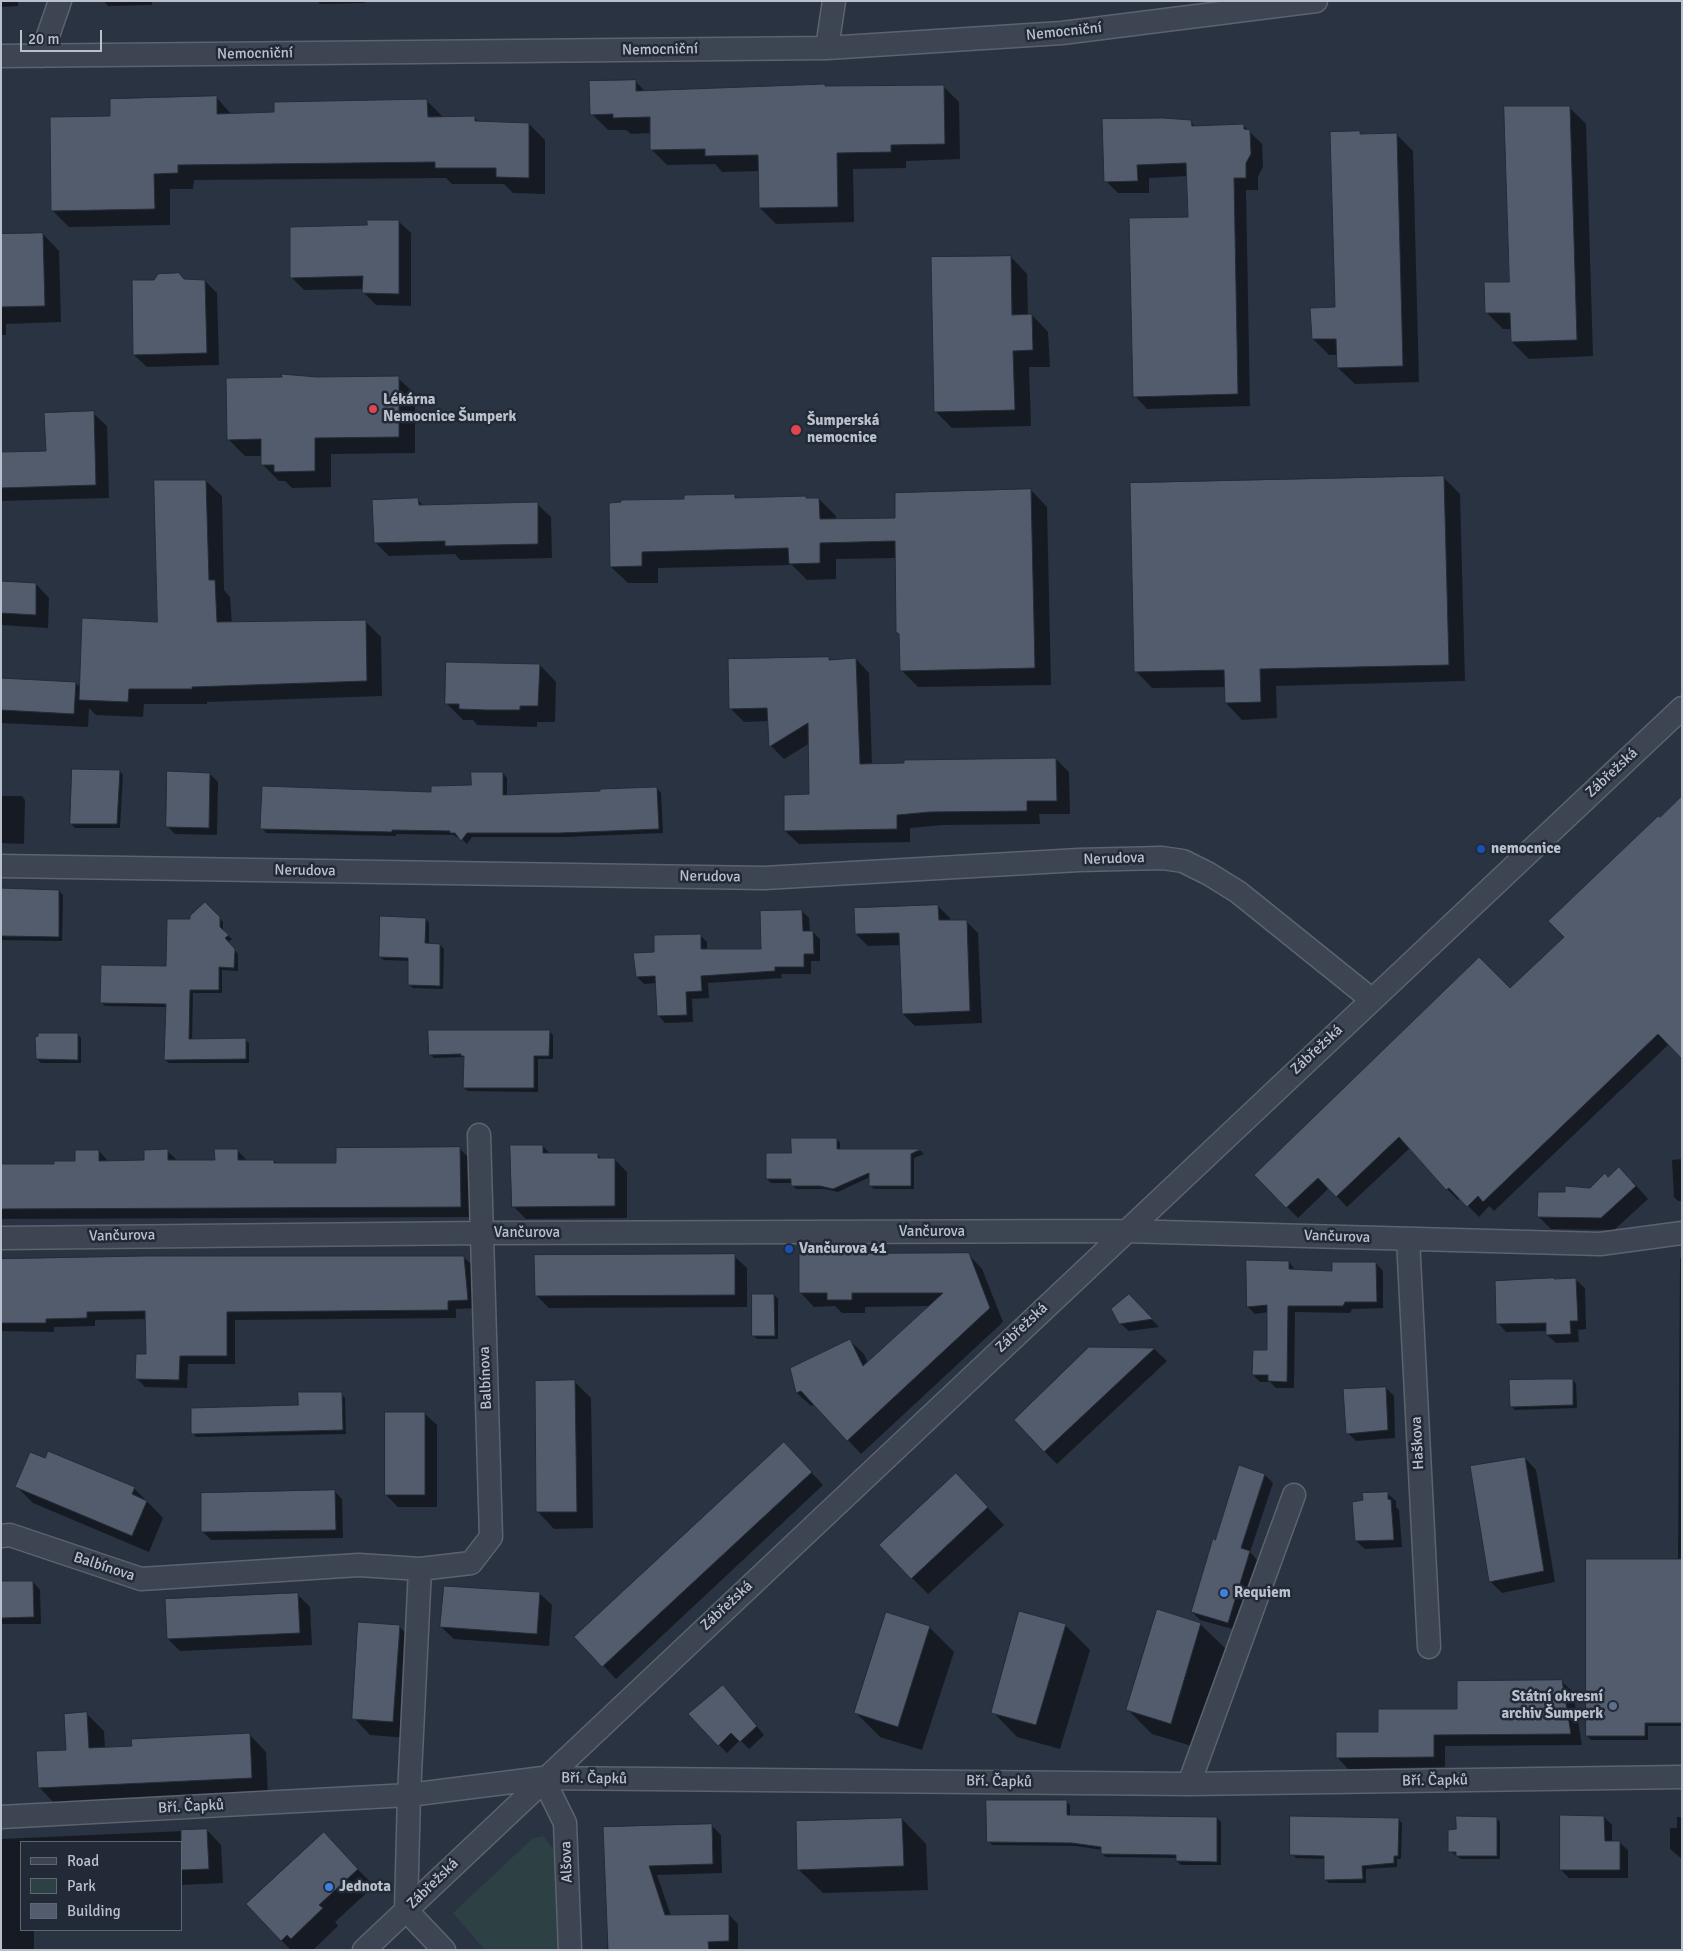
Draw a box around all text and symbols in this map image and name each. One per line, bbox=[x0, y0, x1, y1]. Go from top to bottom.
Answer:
street label: Nemocniční bbox=[1025, 19, 1103, 45]
scale bar bbox=[22, 20, 105, 52]
text: 20 m bbox=[28, 30, 59, 48]
street label: Nemocniční bbox=[622, 40, 698, 60]
street label: Nemocniční bbox=[217, 44, 293, 64]
place label: Lékárna Nemocnice Šumperk bbox=[383, 391, 516, 426]
marker: Lékárna Nemocnice Šumperk bbox=[367, 403, 379, 415]
place label: Šumperská nemocnice bbox=[807, 412, 879, 447]
marker: Šumperská nemocnice bbox=[789, 423, 803, 437]
street label: Zábřežská bbox=[1582, 744, 1642, 802]
place label: nemocnice bbox=[1491, 840, 1561, 858]
marker: nemocnice bbox=[1475, 843, 1487, 855]
street label: Nerudova bbox=[1083, 849, 1145, 869]
street label: Nerudova bbox=[274, 861, 336, 881]
street label: Nerudova bbox=[679, 867, 741, 887]
street label: Zábřežská bbox=[1287, 1021, 1347, 1079]
street label: Vančurova bbox=[899, 1223, 965, 1241]
street label: Vančurova bbox=[494, 1224, 560, 1242]
street label: Vančurova bbox=[89, 1226, 155, 1246]
street label: Vančurova bbox=[1304, 1227, 1370, 1247]
place label: Vančurova 41 bbox=[799, 1240, 887, 1258]
marker: Vančurova 41 bbox=[783, 1243, 795, 1255]
street label: Zábřežská bbox=[992, 1299, 1052, 1357]
street label: Balbínova bbox=[476, 1346, 496, 1410]
street label: Haškova bbox=[1408, 1416, 1428, 1470]
street label: Balbínova bbox=[71, 1549, 137, 1585]
street label: Zábřežská bbox=[697, 1577, 757, 1635]
place label: Requiem bbox=[1234, 1584, 1291, 1602]
marker: Requiem bbox=[1218, 1587, 1230, 1599]
place label: Státní okresní archiv Šumperk bbox=[1501, 1688, 1603, 1723]
marker: Státní okresní archiv Šumperk bbox=[1607, 1700, 1619, 1712]
street label: Bří. Čapků bbox=[561, 1769, 627, 1789]
street label: Bří. Čapků bbox=[1402, 1771, 1468, 1791]
street label: Bří. Čapků bbox=[966, 1772, 1032, 1792]
street label: Bří. Čapků bbox=[158, 1796, 224, 1818]
legend bbox=[20, 1841, 182, 1931]
street label: Alšova bbox=[557, 1841, 577, 1883]
text: Road bbox=[67, 1852, 99, 1870]
street label: Zábřežská bbox=[403, 1855, 463, 1913]
text: Park bbox=[67, 1877, 96, 1895]
place label: Jednota bbox=[339, 1878, 391, 1896]
marker: Jednota bbox=[323, 1881, 335, 1893]
text: Building bbox=[67, 1902, 121, 1920]

